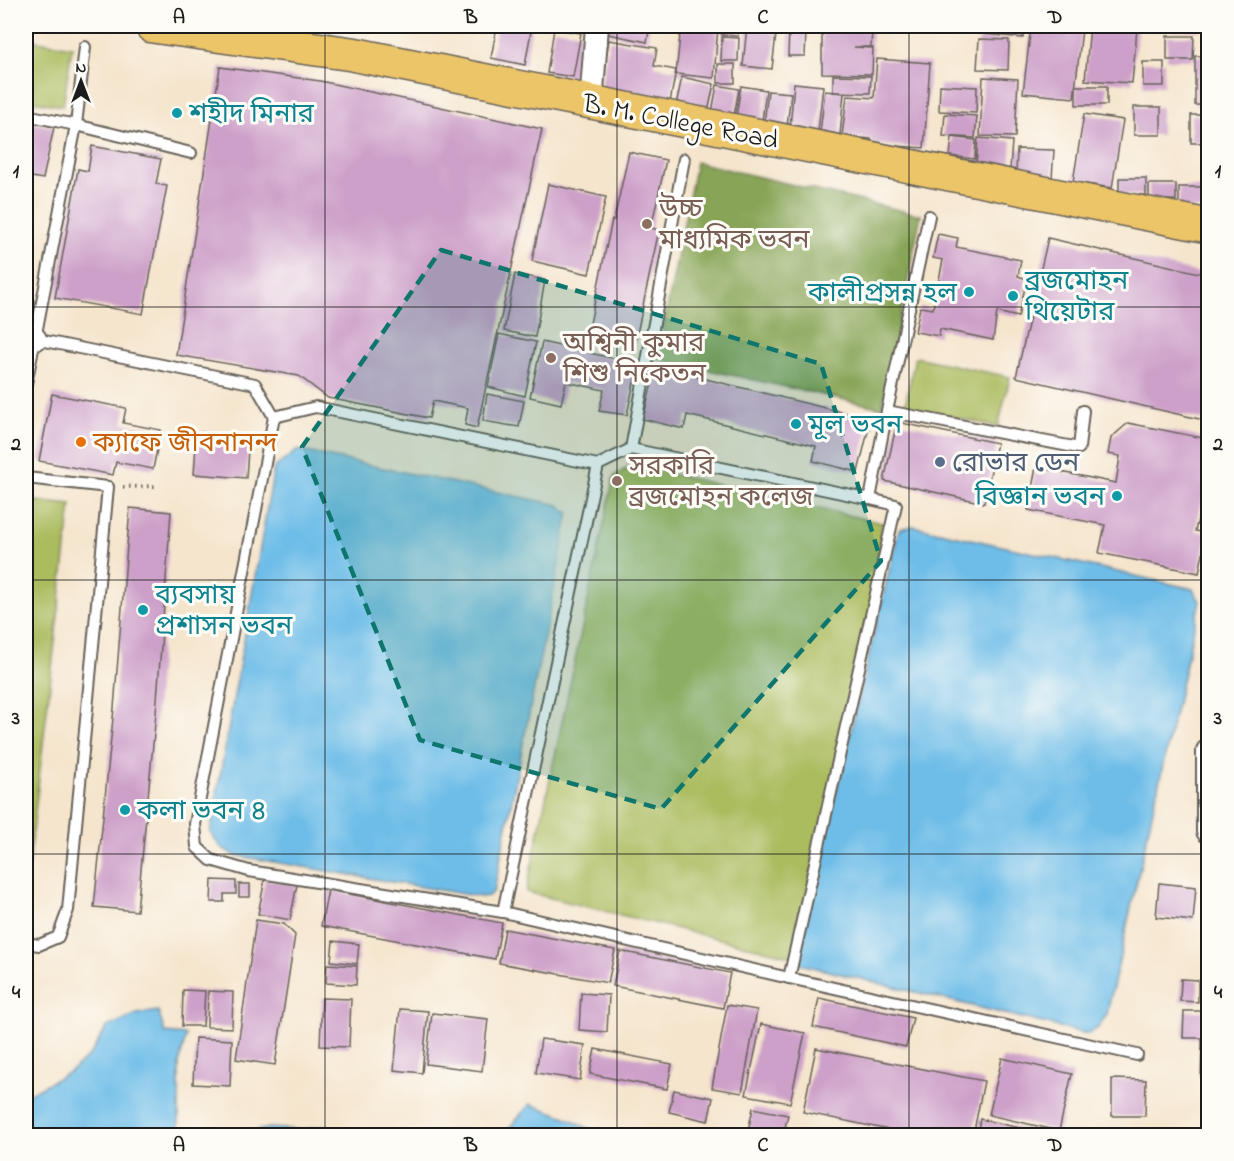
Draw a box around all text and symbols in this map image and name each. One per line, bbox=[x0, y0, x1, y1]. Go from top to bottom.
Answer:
text: A bbox=[173, 4, 185, 33]
text: B bbox=[463, 4, 478, 33]
text: C bbox=[758, 4, 769, 33]
text: D bbox=[1047, 4, 1062, 33]
north arrow bbox=[51, 51, 111, 111]
text: N bbox=[76, 56, 87, 80]
street label: B. M. College Road bbox=[579, 85, 781, 161]
place label: শহীদ মিনার bbox=[188, 96, 315, 135]
marker: শহীদ মিনার bbox=[170, 106, 184, 120]
text: 1 bbox=[13, 158, 20, 187]
text: 1 bbox=[1215, 158, 1222, 187]
place label: উচ্চ মাধ্যমিক ভবন bbox=[658, 191, 810, 261]
marker: উচ্চ মাধ্যমিক ভবন bbox=[640, 217, 654, 231]
place label: ব্রজমোহন থিয়েটার bbox=[1024, 263, 1129, 333]
place label: কালীপ্রসন্ন হল bbox=[807, 275, 957, 314]
marker: কালীপ্রসন্ন হল bbox=[962, 285, 976, 299]
marker: ব্রজমোহন থিয়েটার bbox=[1006, 289, 1020, 303]
place label: অশ্বিনী কুমার শিশু নিকেতন bbox=[562, 325, 707, 395]
marker: অশ্বিনী কুমার শিশু নিকেতন bbox=[544, 351, 558, 365]
place label: মূল ভবন bbox=[807, 407, 903, 446]
marker: মূল ভবন bbox=[789, 417, 803, 431]
place label: ক্যাফে জীবনানন্দ bbox=[92, 425, 279, 464]
text: 2 bbox=[10, 431, 21, 460]
text: 2 bbox=[1212, 431, 1223, 460]
marker: ক্যাফে জীবনানন্দ bbox=[74, 435, 88, 449]
place label: রোভার ডেন bbox=[952, 445, 1080, 484]
place label: সরকারি ব্রজমোহন কলেজ bbox=[628, 448, 814, 518]
marker: রোভার ডেন bbox=[933, 455, 947, 469]
marker: সরকারি ব্রজমোহন কলেজ bbox=[610, 474, 624, 488]
place label: বিজ্ঞান ভবন bbox=[974, 479, 1106, 518]
marker: বিজ্ঞান ভবন bbox=[1110, 489, 1124, 503]
place label: ব্যবসায় প্রশাসন ভবন bbox=[154, 577, 293, 647]
marker: ব্যবসায় প্রশাসন ভবন bbox=[136, 603, 150, 617]
text: 3 bbox=[11, 705, 20, 734]
text: 3 bbox=[1213, 705, 1222, 734]
place label: কলা ভবন ৪ bbox=[136, 793, 266, 832]
marker: কলা ভবন ৪ bbox=[118, 803, 132, 817]
text: 4 bbox=[12, 979, 21, 1008]
text: 4 bbox=[1214, 979, 1223, 1008]
text: A bbox=[173, 1132, 185, 1161]
text: B bbox=[463, 1132, 478, 1161]
text: C bbox=[758, 1132, 769, 1161]
text: D bbox=[1047, 1132, 1062, 1161]

